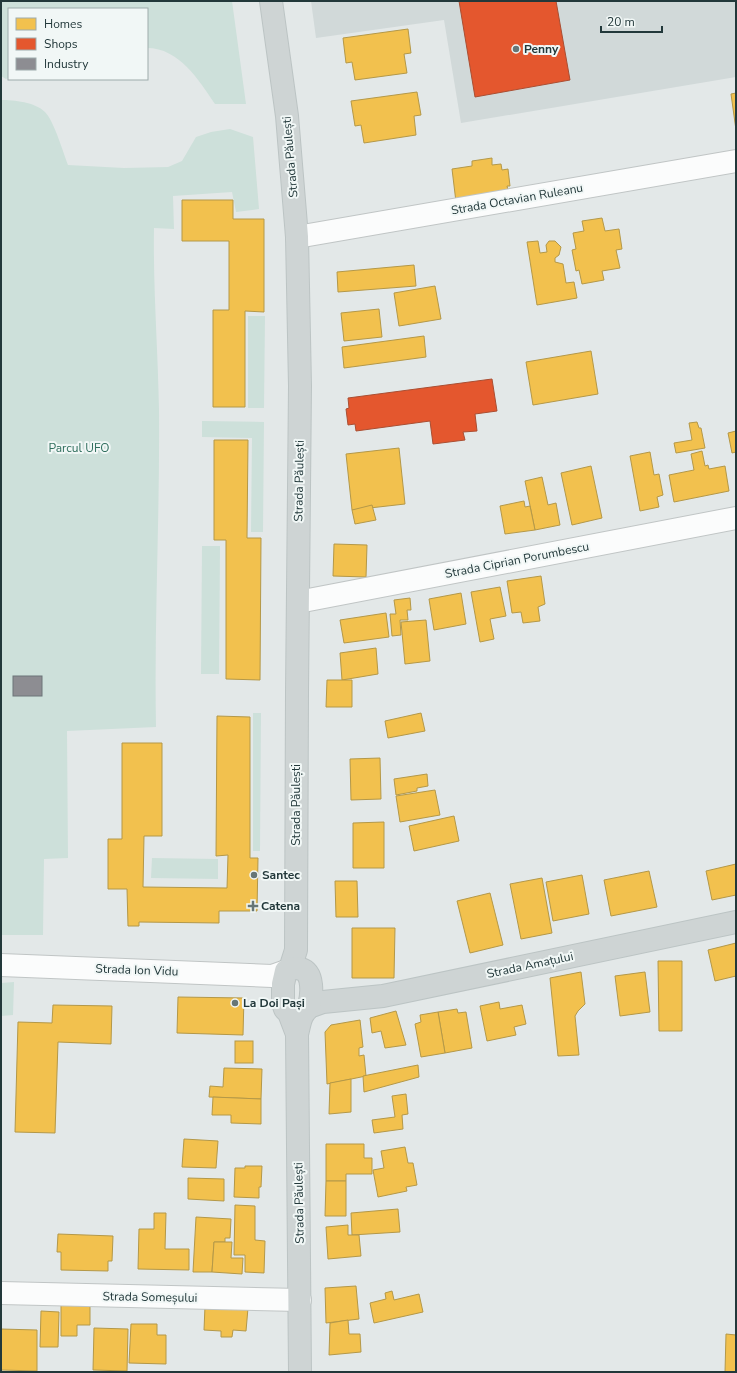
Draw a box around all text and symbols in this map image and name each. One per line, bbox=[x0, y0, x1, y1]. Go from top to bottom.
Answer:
legend bbox=[8, 8, 148, 80]
scale bar bbox=[601, 8, 662, 34]
text: 20 m bbox=[607, 14, 635, 30]
text: Homes bbox=[44, 16, 82, 32]
text: Shops bbox=[44, 36, 78, 52]
place label: Penny bbox=[524, 41, 559, 57]
marker: Penny bbox=[511, 44, 521, 54]
text: Industry bbox=[44, 56, 89, 72]
street label: Strada Păulești bbox=[278, 116, 302, 198]
street label: Strada Octavian Ruleanu bbox=[450, 180, 584, 218]
park label: Parcul UFO bbox=[48, 440, 110, 456]
street label: Strada Păulești bbox=[290, 440, 308, 522]
street label: Strada Ciprian Porumbescu bbox=[444, 538, 590, 582]
street label: Strada Păulești bbox=[288, 764, 304, 846]
place label: Santec bbox=[262, 867, 300, 883]
marker: Santec bbox=[249, 870, 259, 880]
place label: Catena bbox=[261, 898, 300, 914]
marker: Catena bbox=[248, 901, 258, 911]
street label: Strada Amațului bbox=[485, 948, 575, 982]
street label: Strada Ion Vidu bbox=[95, 961, 179, 979]
place label: La Doi Pași bbox=[243, 995, 305, 1011]
marker: La Doi Pași bbox=[230, 998, 240, 1008]
street label: Strada Păulești bbox=[290, 1162, 308, 1244]
street label: Strada Someșului bbox=[102, 1288, 198, 1306]

